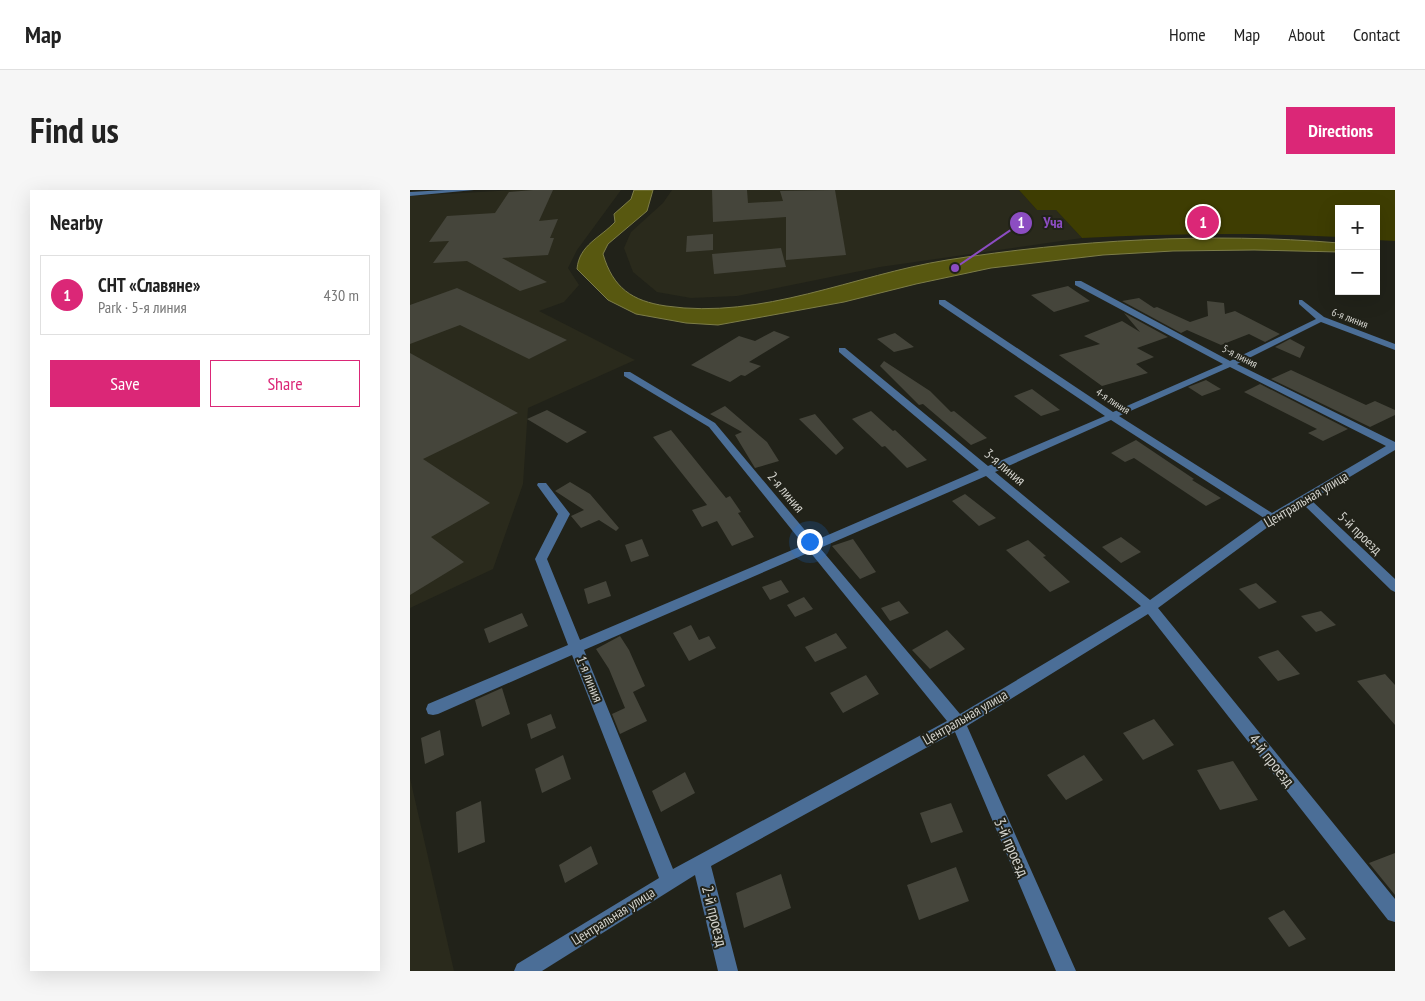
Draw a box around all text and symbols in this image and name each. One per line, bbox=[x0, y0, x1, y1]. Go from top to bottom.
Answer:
text: Map bbox=[25, 19, 62, 50]
text: Home bbox=[1169, 23, 1206, 46]
text: Map bbox=[1234, 23, 1260, 46]
text: About bbox=[1288, 23, 1325, 46]
text: Contact bbox=[1353, 23, 1400, 46]
text: Find us bbox=[30, 107, 119, 153]
button: Directions bbox=[1286, 107, 1395, 154]
pin: 1 bbox=[1187, 203, 1219, 241]
map controls bbox=[1335, 205, 1380, 295]
button: + bbox=[1335, 205, 1380, 250]
callout: Уча bbox=[1008, 208, 1073, 238]
text: Nearby bbox=[50, 209, 103, 236]
text: 1 bbox=[1017, 213, 1025, 232]
text: Уча bbox=[1042, 213, 1063, 232]
button: − bbox=[1335, 250, 1380, 295]
text: СНТ «Славяне» bbox=[98, 273, 201, 297]
text: 1 bbox=[63, 285, 71, 305]
text: 430 m bbox=[324, 285, 359, 305]
text: Park · 5-я линия bbox=[98, 297, 187, 317]
street label: 6-я линия bbox=[1330, 305, 1370, 331]
street label: 5-я линия bbox=[1220, 341, 1260, 371]
button: Save bbox=[50, 360, 200, 407]
button: Share bbox=[210, 360, 360, 407]
street label: 4-я линия bbox=[1093, 385, 1133, 417]
street label: 3-я линия bbox=[981, 445, 1029, 489]
street label: Центральная улица bbox=[1261, 467, 1351, 531]
street label: 2-я линия bbox=[764, 468, 808, 516]
street label: 5-й проезд bbox=[1334, 508, 1386, 558]
your location bbox=[797, 529, 823, 555]
street label: 1-я линия bbox=[573, 653, 607, 705]
street label: Центральная улица bbox=[919, 685, 1011, 749]
street label: 4-й проезд bbox=[1245, 730, 1299, 790]
street label: 3-й проезд bbox=[990, 814, 1034, 880]
street label: Центральная улица bbox=[568, 883, 658, 949]
street label: 2-й проезд bbox=[698, 883, 732, 949]

